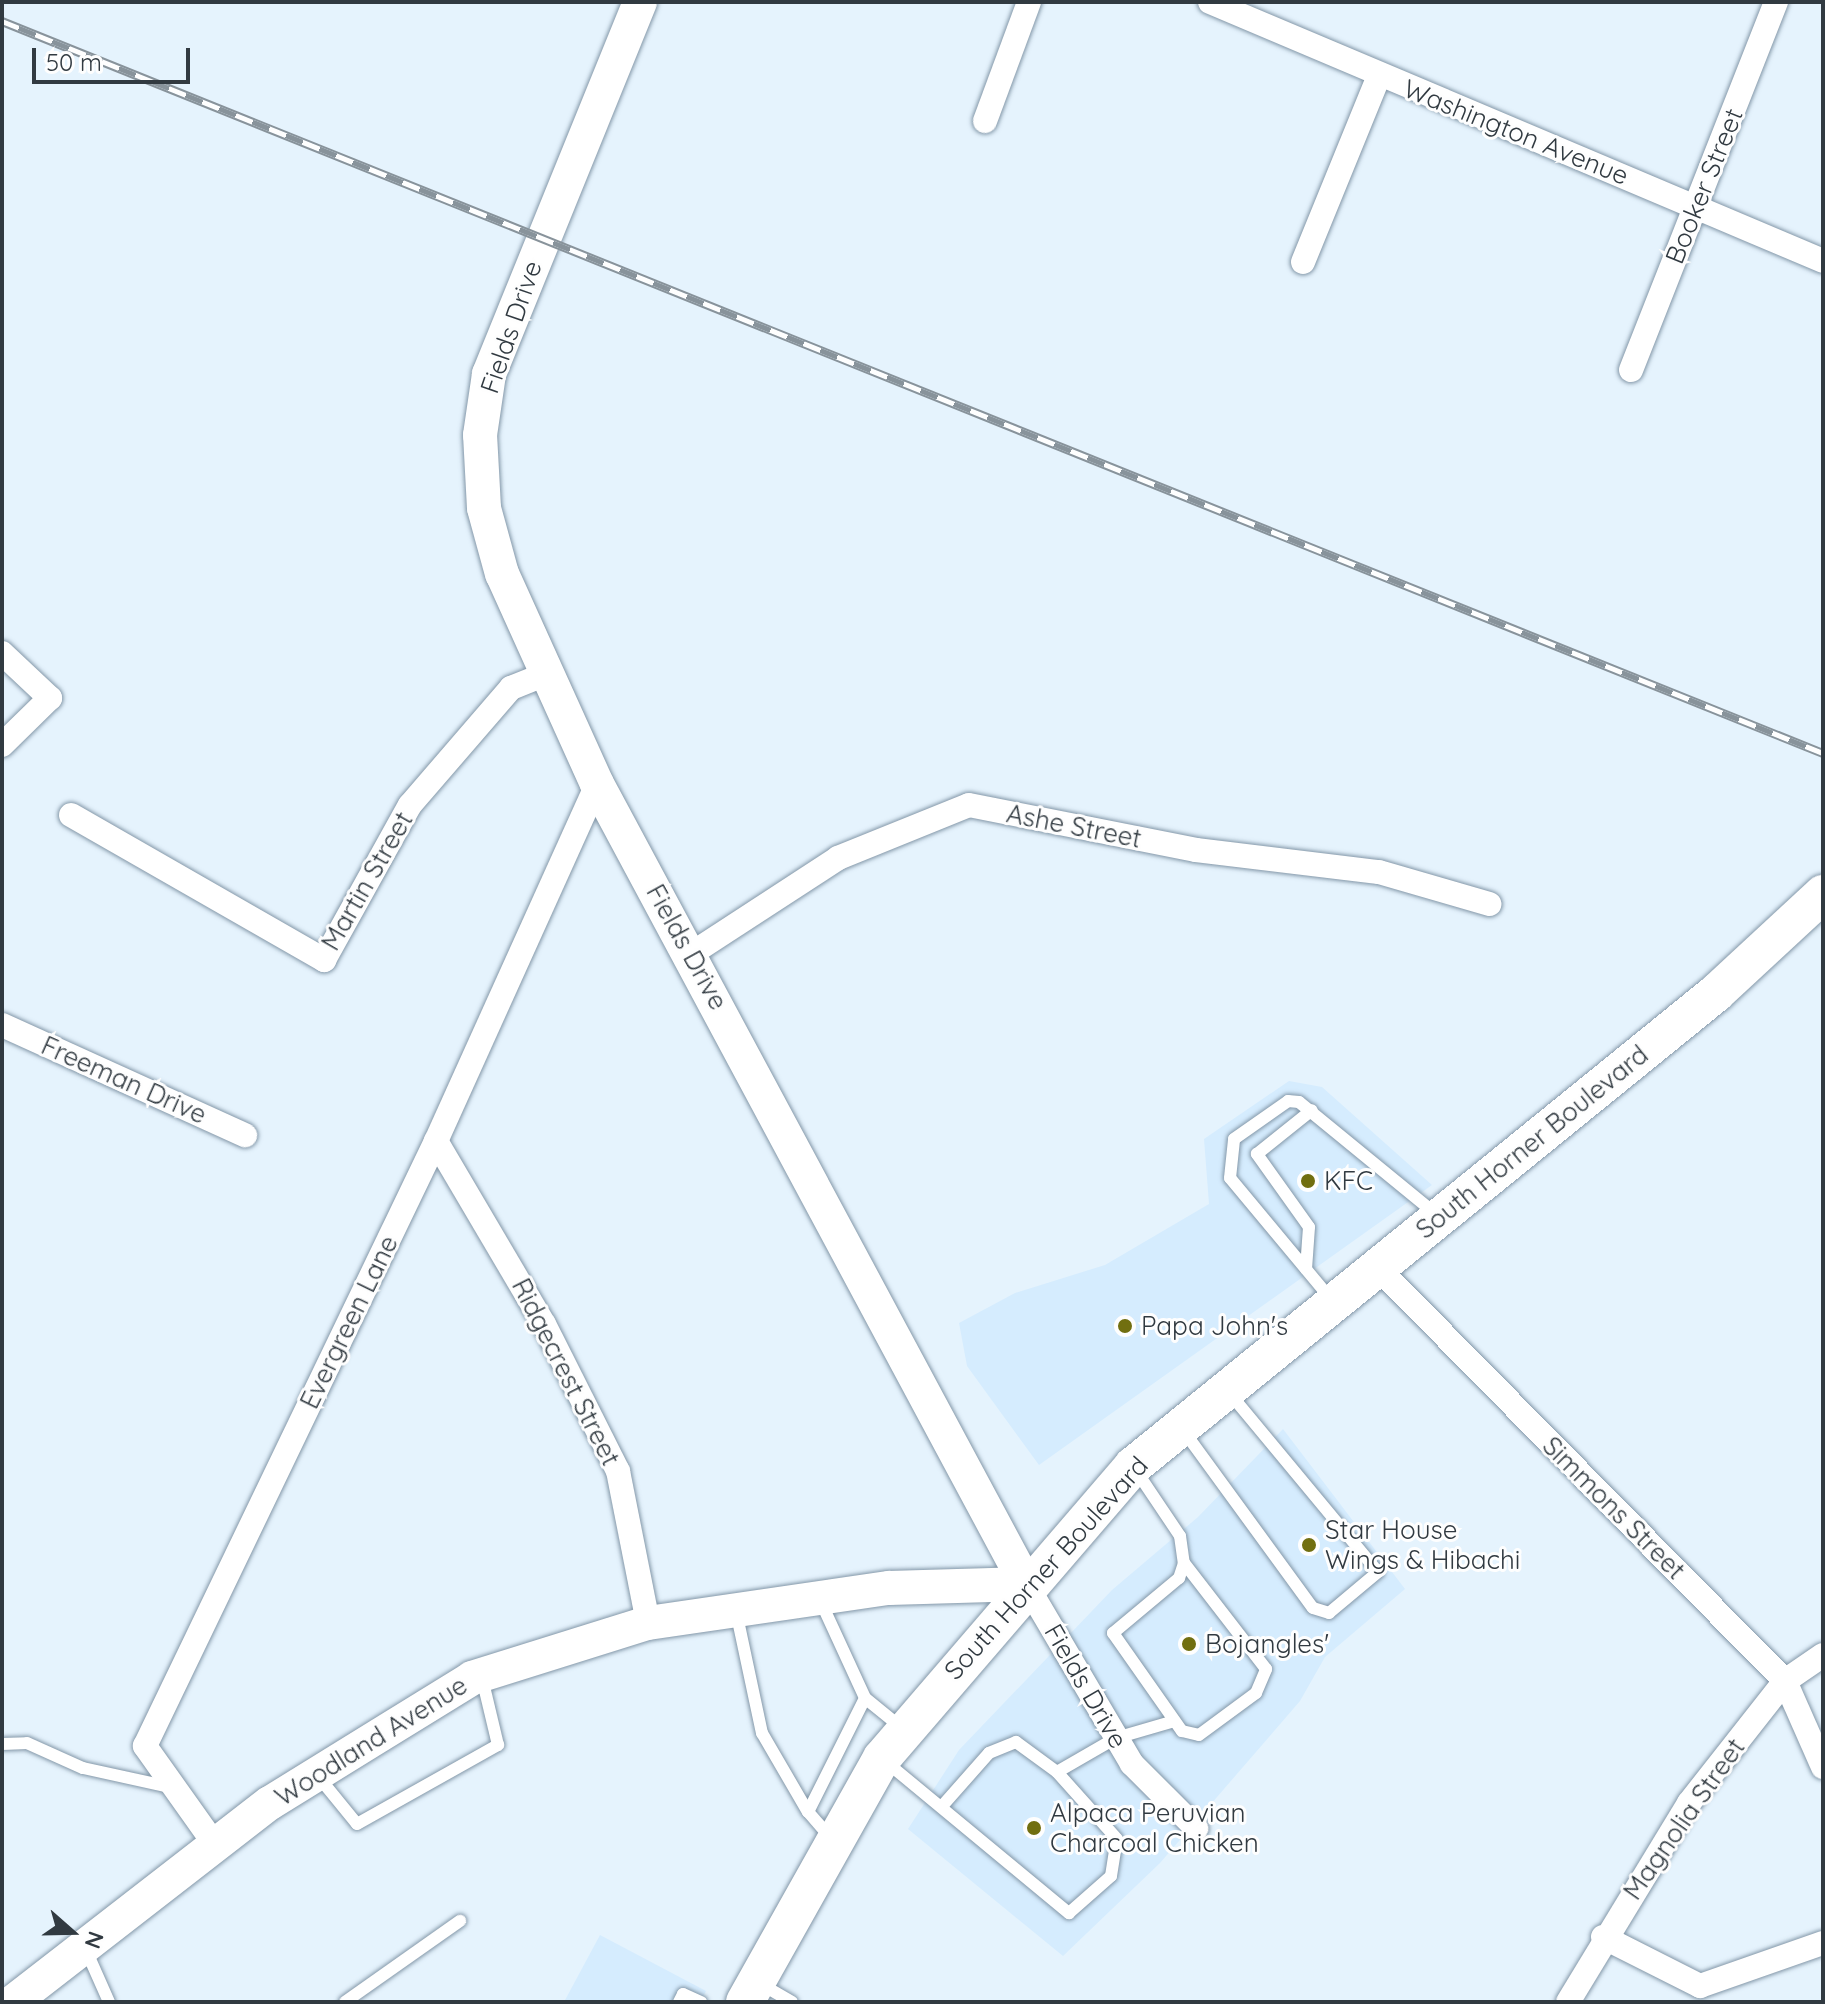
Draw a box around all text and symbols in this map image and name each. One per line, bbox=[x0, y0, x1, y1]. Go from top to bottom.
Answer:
scale bar bbox=[36, 32, 194, 82]
text: 50 m bbox=[46, 47, 102, 77]
street label: Washington Avenue bbox=[1399, 73, 1633, 191]
street label: Booker Street bbox=[1659, 104, 1749, 268]
street label: Fields Drive bbox=[474, 257, 548, 397]
street label: Ashe Street bbox=[1004, 798, 1144, 854]
street label: Martin Street bbox=[315, 806, 419, 956]
street label: Fields Drive bbox=[640, 879, 734, 1015]
street label: Freeman Drive bbox=[37, 1030, 211, 1130]
street label: South Horner Boulevard bbox=[1410, 1039, 1654, 1245]
place label: KFC bbox=[1324, 1165, 1373, 1197]
marker: KFC bbox=[1299, 1172, 1317, 1190]
street label: Evergreen Lane bbox=[294, 1230, 404, 1414]
street label: Ridgecrest Street bbox=[505, 1273, 627, 1471]
place label: Papa John's bbox=[1141, 1310, 1288, 1342]
marker: Papa John's bbox=[1116, 1317, 1134, 1335]
street label: Simmons Street bbox=[1536, 1430, 1692, 1586]
street label: South Horner Boulevard bbox=[938, 1450, 1154, 1686]
place label: Star House Wings & Hibachi bbox=[1325, 1514, 1520, 1576]
marker: Star House Wings & Hibachi bbox=[1300, 1536, 1318, 1554]
street label: Fields Drive bbox=[1038, 1618, 1134, 1754]
place label: Bojangles' bbox=[1205, 1628, 1329, 1660]
marker: Bojangles' bbox=[1180, 1635, 1198, 1653]
street label: Woodland Avenue bbox=[269, 1669, 473, 1813]
street label: Magnolia Street bbox=[1617, 1732, 1751, 1906]
place label: Alpaca Peruvian Charcoal Chicken bbox=[1050, 1797, 1259, 1858]
marker: Alpaca Peruvian Charcoal Chicken bbox=[1025, 1819, 1043, 1837]
north arrow bbox=[32, 1892, 112, 1972]
text: N bbox=[79, 1928, 110, 1953]

